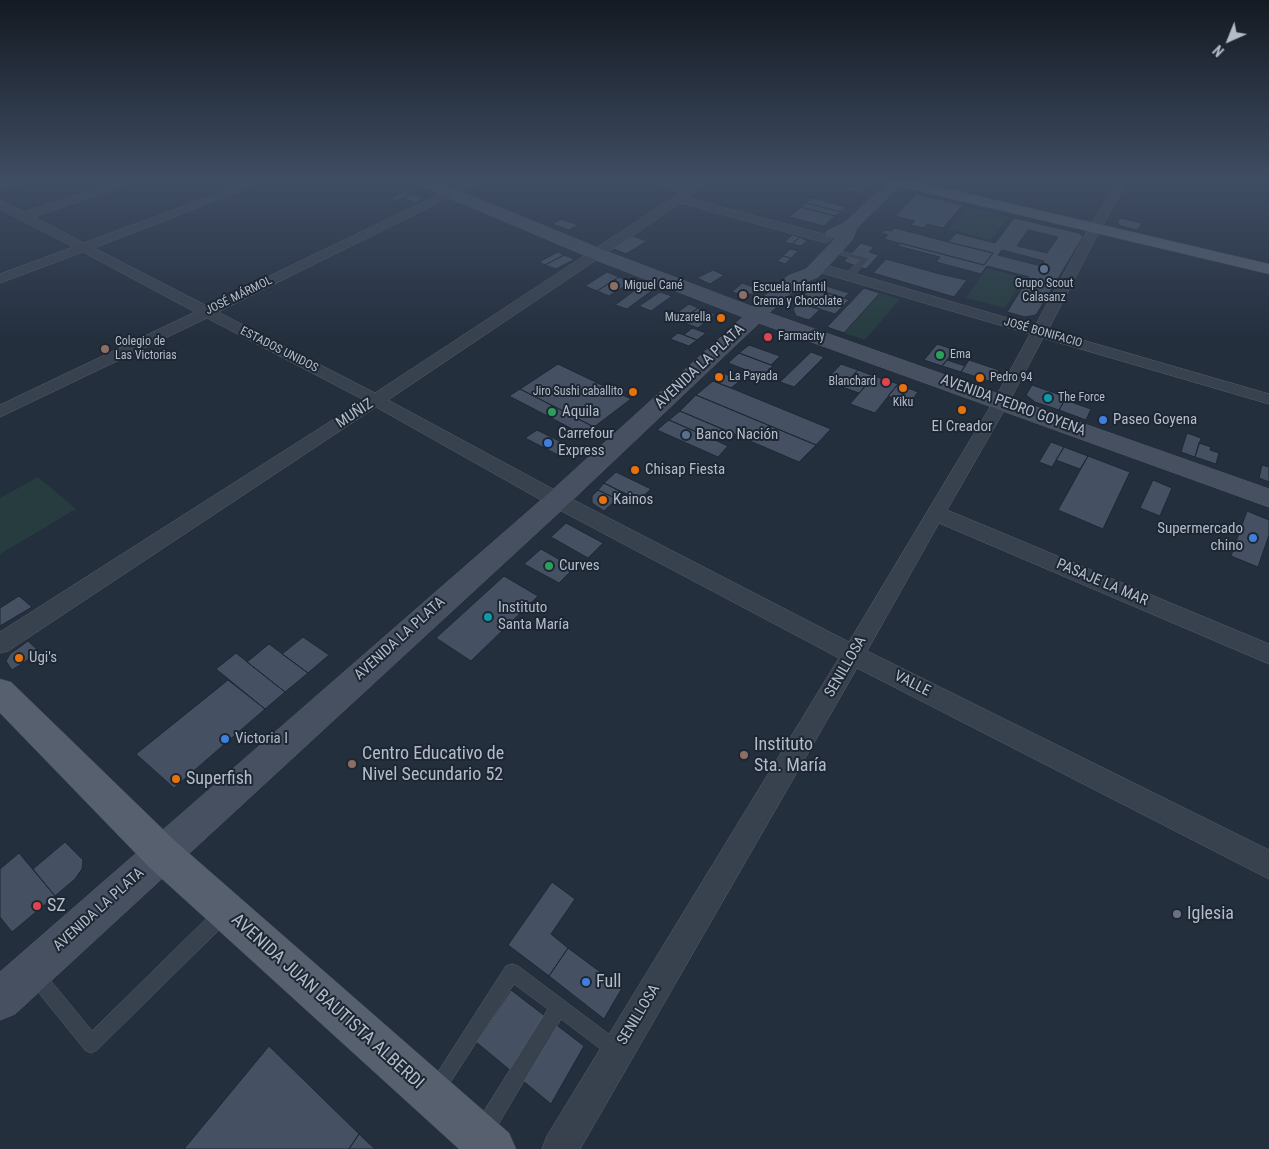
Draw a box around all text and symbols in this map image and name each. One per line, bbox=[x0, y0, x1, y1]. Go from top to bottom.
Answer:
north arrow bbox=[1204, 15, 1254, 65]
text: N bbox=[1210, 42, 1227, 60]
marker: Grupo Scout Calasanz bbox=[1038, 263, 1050, 275]
street label: JOSÉ MÁRMOL bbox=[203, 274, 275, 318]
place label: Grupo Scout Calasanz bbox=[1015, 277, 1073, 305]
place label: Miguel Cané bbox=[624, 279, 683, 293]
marker: Miguel Cané bbox=[608, 280, 620, 292]
place label: Escuela Infantil Crema y Chocolate bbox=[753, 281, 842, 309]
marker: Escuela Infantil Crema y Chocolate bbox=[737, 289, 749, 301]
place label: Muzarella bbox=[665, 311, 711, 325]
marker: Muzarella bbox=[715, 312, 727, 324]
street label: JOSÉ BONIFACIO bbox=[1002, 315, 1084, 351]
street label: AVENIDA LA PLATA bbox=[651, 321, 749, 413]
street label: ESTADOS UNIDOS bbox=[238, 324, 320, 376]
place label: Farmacity bbox=[778, 330, 825, 344]
marker: Farmacity bbox=[762, 331, 774, 343]
place label: Colegio de Las Victorias bbox=[115, 335, 177, 363]
marker: Colegio de Las Victorias bbox=[99, 343, 111, 355]
place label: Ema bbox=[950, 348, 971, 362]
marker: Ema bbox=[934, 349, 946, 361]
place label: La Payada bbox=[729, 370, 778, 384]
marker: La Payada bbox=[713, 371, 725, 383]
street label: AVENIDA PEDRO GOYENA bbox=[938, 371, 1088, 441]
place label: Pedro 94 bbox=[990, 371, 1032, 385]
marker: Pedro 94 bbox=[974, 372, 986, 384]
place label: Blanchard bbox=[829, 375, 876, 389]
marker: Blanchard bbox=[880, 376, 892, 388]
marker: Kiku bbox=[897, 382, 909, 394]
place label: Jiro Sushi caballito bbox=[533, 385, 623, 399]
marker: Jiro Sushi caballito bbox=[627, 386, 639, 398]
place label: The Force bbox=[1058, 391, 1105, 405]
marker: The Force bbox=[1042, 392, 1054, 404]
street label: MUÑIZ bbox=[333, 395, 377, 433]
place label: Kiku bbox=[893, 396, 913, 410]
place label: Aquila bbox=[562, 403, 599, 421]
marker: El Creador bbox=[956, 404, 968, 416]
marker: Aquila bbox=[546, 406, 558, 418]
place label: Paseo Goyena bbox=[1113, 411, 1197, 429]
marker: Paseo Goyena bbox=[1097, 414, 1109, 426]
place label: El Creador bbox=[931, 418, 993, 436]
place label: Carrefour Express bbox=[558, 425, 614, 460]
place label: Banco Nación bbox=[696, 426, 778, 444]
marker: Banco Nación bbox=[680, 429, 692, 441]
marker: Carrefour Express bbox=[542, 437, 554, 449]
place label: Chisap Fiesta bbox=[645, 461, 725, 479]
marker: Chisap Fiesta bbox=[629, 464, 641, 476]
place label: Kainos bbox=[613, 491, 653, 509]
marker: Kainos bbox=[597, 494, 609, 506]
place label: Supermercado chino bbox=[1157, 520, 1243, 555]
marker: Supermercado chino bbox=[1247, 532, 1259, 544]
street label: PASAJE LA MAR bbox=[1053, 556, 1151, 610]
place label: Curves bbox=[559, 557, 600, 575]
marker: Curves bbox=[543, 560, 555, 572]
street label: AVENIDA LA PLATA bbox=[351, 594, 449, 684]
place label: Instituto Santa María bbox=[498, 599, 569, 634]
marker: Instituto Santa María bbox=[482, 611, 494, 623]
street label: SENILLOSA bbox=[821, 633, 871, 701]
place label: Ugi's bbox=[29, 649, 57, 667]
marker: Ugi's bbox=[13, 652, 25, 664]
street label: VALLE bbox=[891, 667, 933, 701]
place label: Victoria I bbox=[235, 730, 288, 748]
marker: Victoria I bbox=[219, 733, 231, 745]
place label: Instituto Sta. María bbox=[754, 734, 827, 776]
place label: Centro Educativo de Nivel Secundario 52 bbox=[362, 743, 504, 786]
marker: Instituto Sta. María bbox=[738, 749, 750, 761]
marker: Centro Educativo de Nivel Secundario 52 bbox=[346, 758, 358, 770]
place label: Superfish bbox=[186, 768, 253, 790]
marker: Superfish bbox=[170, 773, 182, 785]
street label: AVENIDA LA PLATA bbox=[50, 865, 148, 955]
place label: SZ bbox=[47, 895, 66, 917]
marker: SZ bbox=[31, 900, 43, 912]
place label: Iglesia bbox=[1187, 903, 1234, 925]
marker: Iglesia bbox=[1171, 908, 1183, 920]
street label: AVENIDA JUAN BAUTISTA ALBERDI bbox=[226, 910, 428, 1094]
place label: Full bbox=[596, 971, 621, 993]
marker: Full bbox=[580, 976, 592, 988]
street label: SENILLOSA bbox=[614, 981, 664, 1049]

